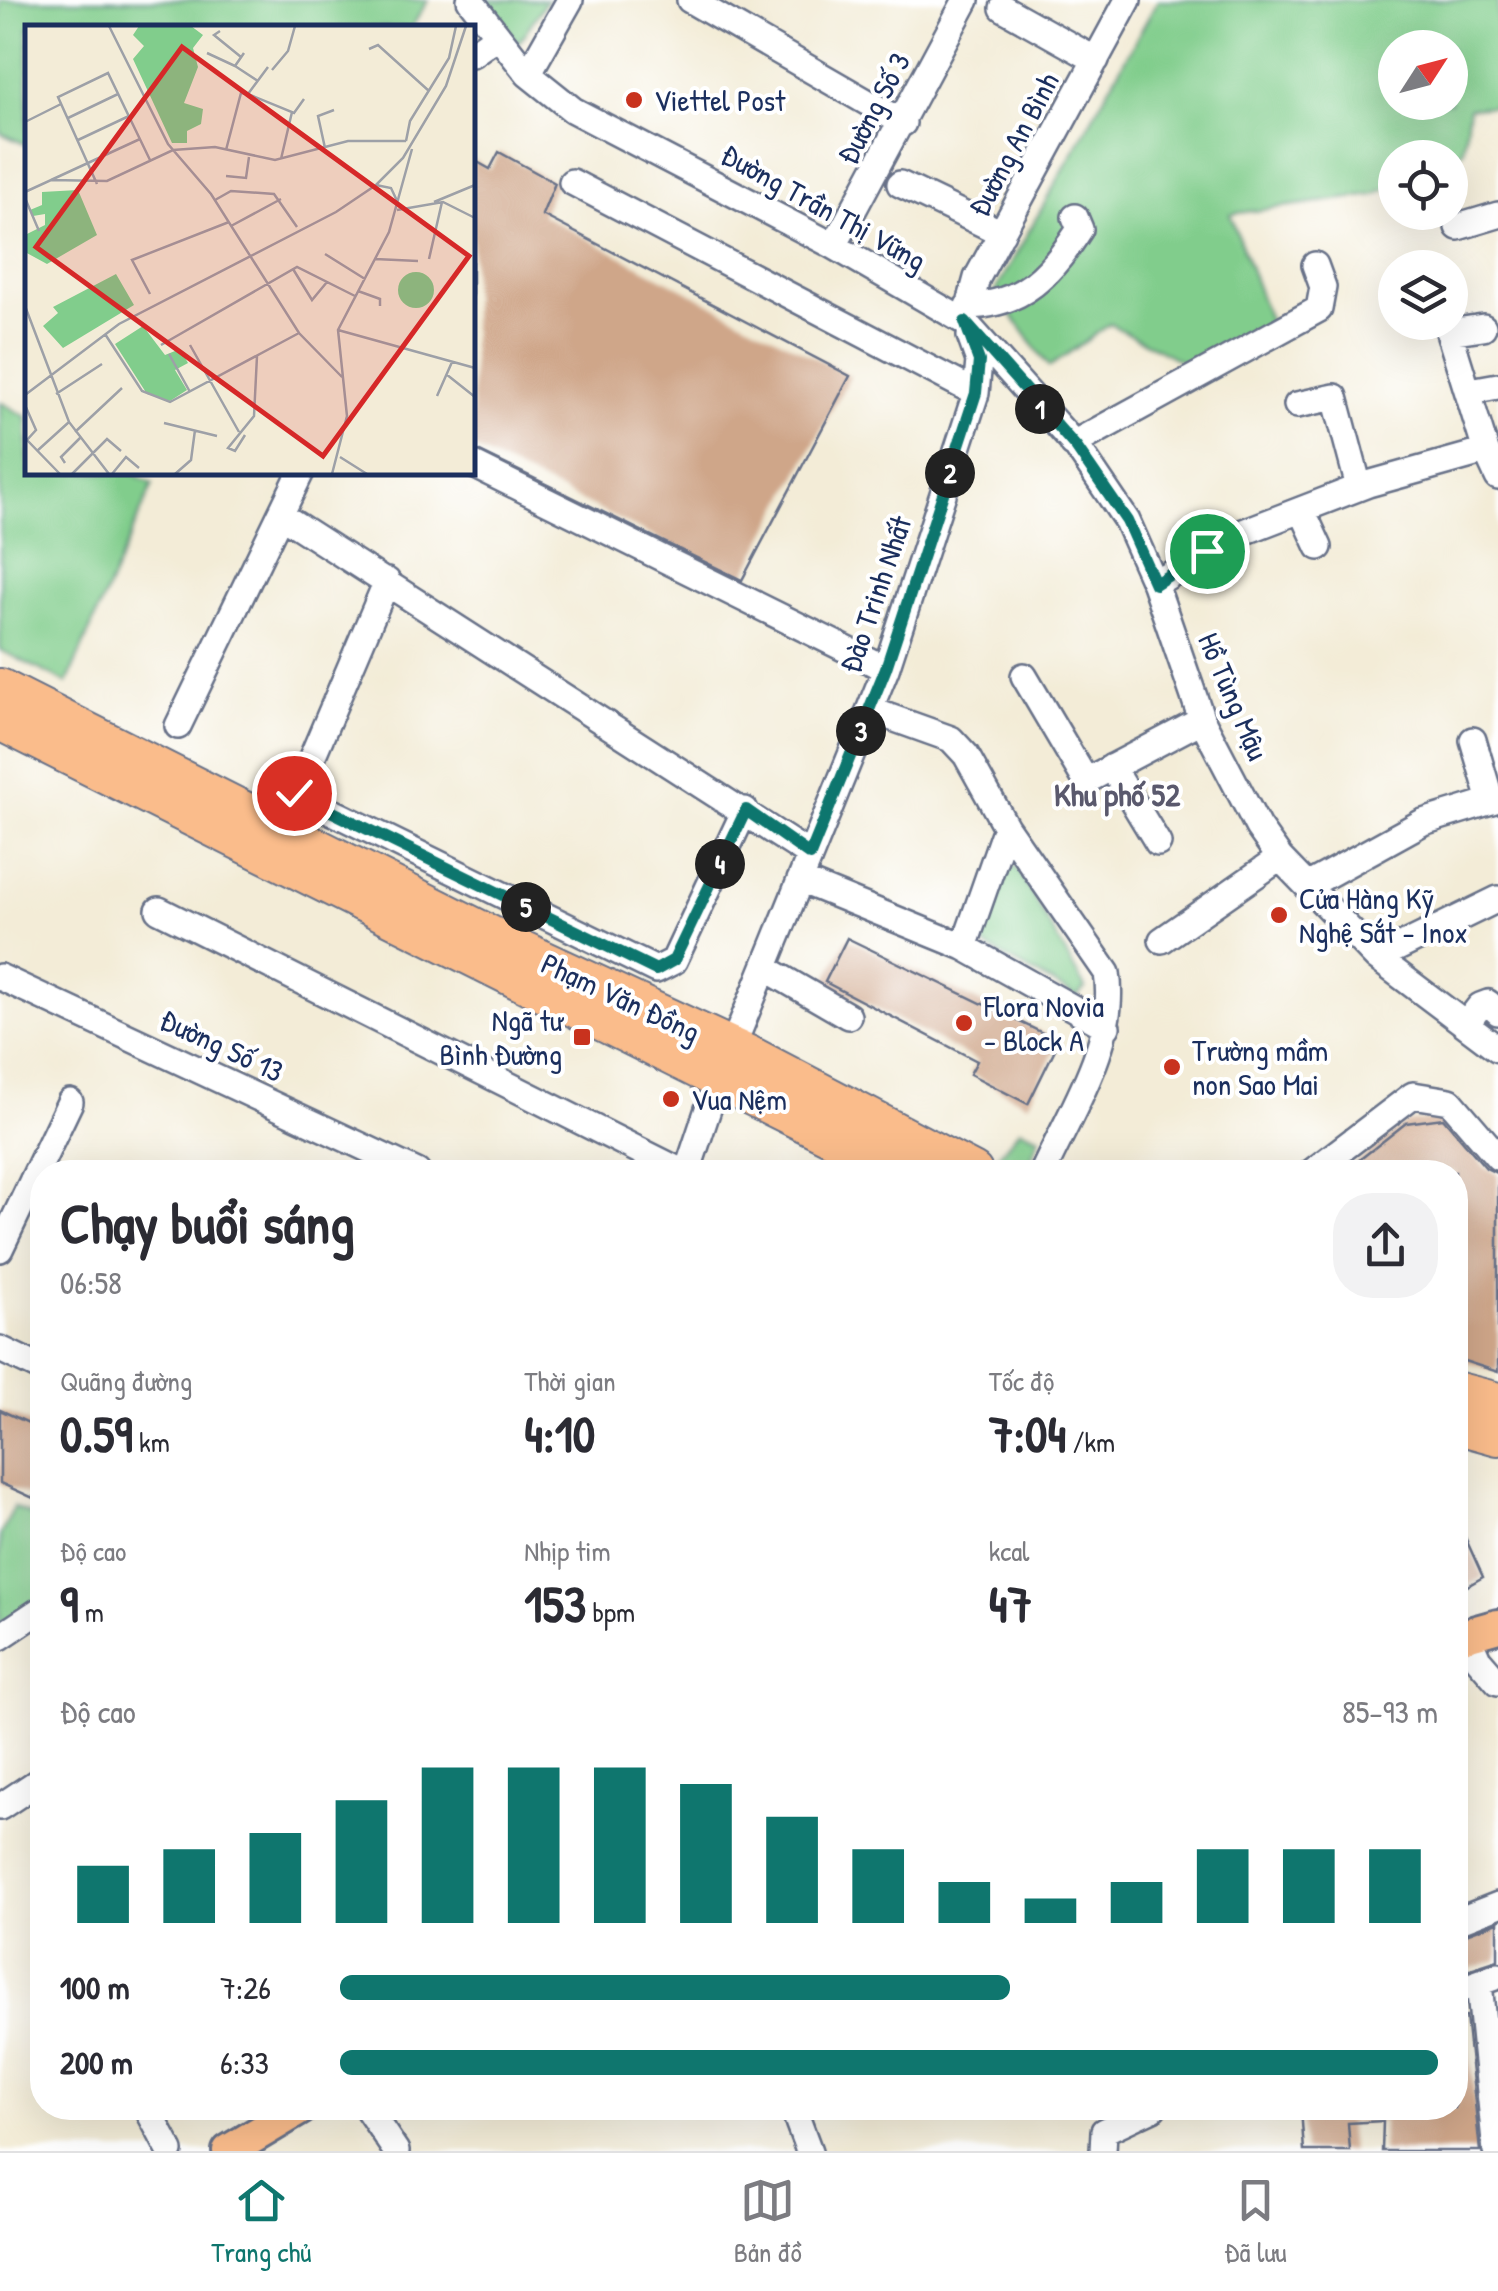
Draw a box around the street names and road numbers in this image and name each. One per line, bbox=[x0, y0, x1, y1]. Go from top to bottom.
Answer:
street label: Đường Số 3 bbox=[827, 45, 919, 171]
street label: Đường An Bình bbox=[958, 65, 1068, 223]
street label: Đường Trần Thị Vững bbox=[714, 134, 934, 280]
street label: Đào Trinh Nhất bbox=[830, 510, 921, 678]
street label: Hồ Tùng Mậu bbox=[1189, 626, 1279, 766]
street label: Phạm Văn Đồng bbox=[535, 943, 707, 1051]
street label: Đường Số 13 bbox=[154, 999, 290, 1091]

